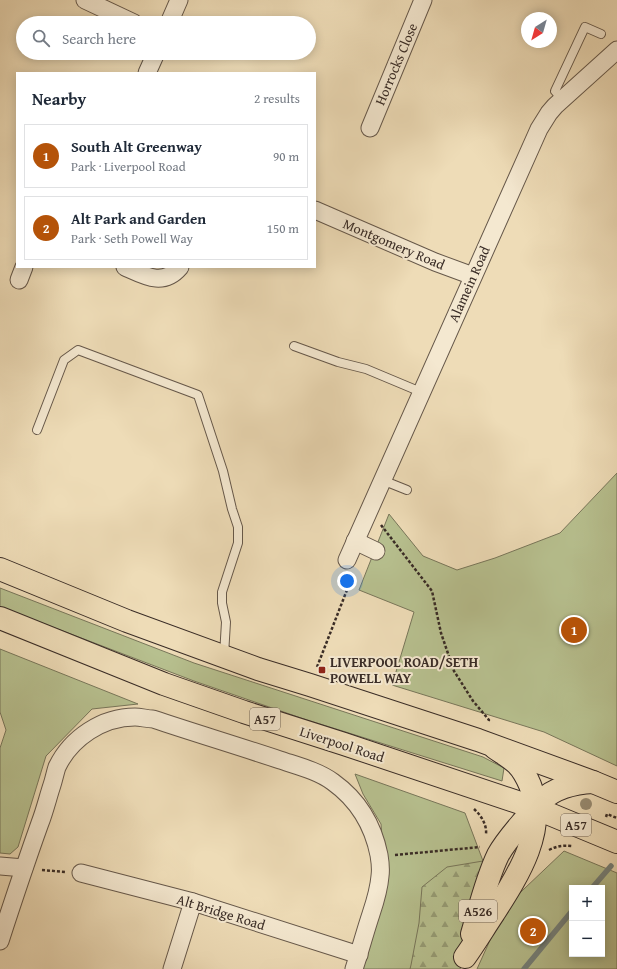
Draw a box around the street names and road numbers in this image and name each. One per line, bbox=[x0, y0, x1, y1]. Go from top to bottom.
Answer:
street label: Horrocks Close bbox=[370, 19, 422, 108]
street label: Montgomery Road bbox=[340, 214, 448, 275]
street label: Alamein Road bbox=[443, 242, 495, 325]
road number: A57 bbox=[250, 708, 280, 730]
street label: Liverpool Road bbox=[297, 721, 387, 767]
road number: A57 bbox=[561, 814, 591, 836]
street label: Alt Bridge Road bbox=[174, 889, 268, 935]
road number: A526 bbox=[459, 900, 497, 922]

